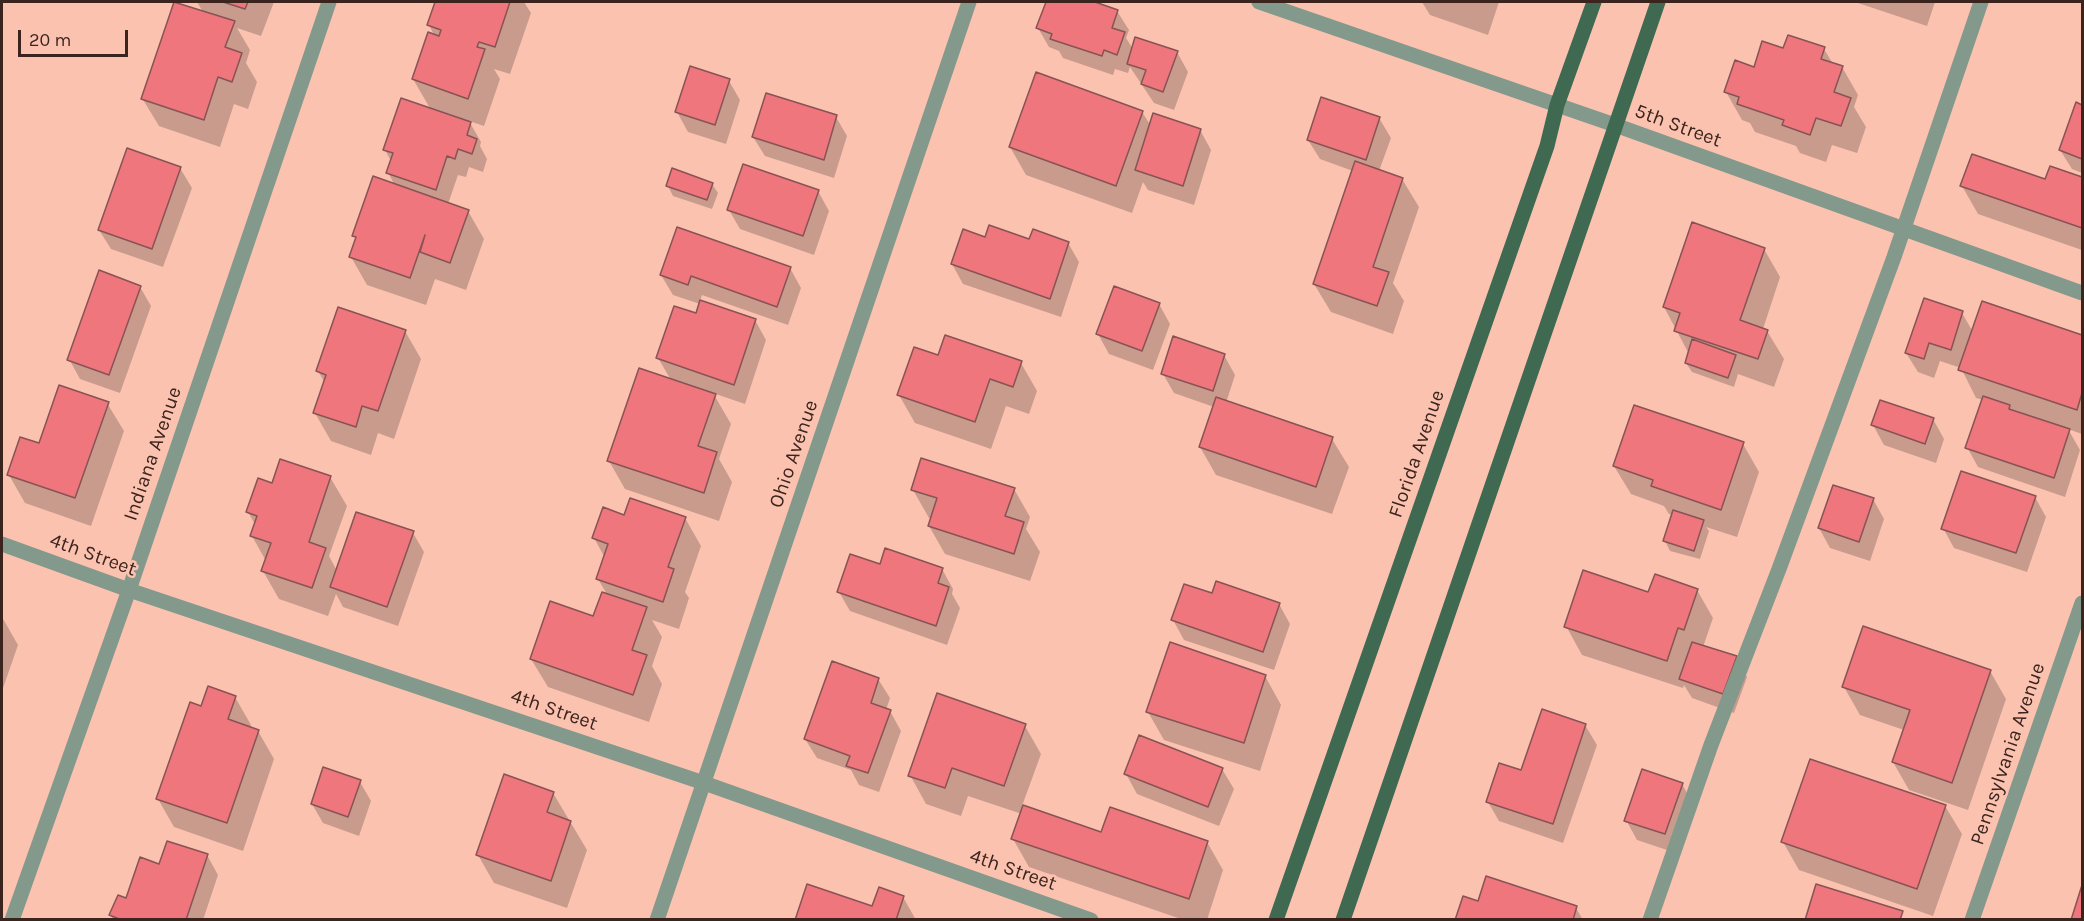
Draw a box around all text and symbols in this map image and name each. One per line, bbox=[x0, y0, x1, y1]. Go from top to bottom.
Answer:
scale bar bbox=[21, 18, 130, 56]
text: 20 m bbox=[29, 29, 71, 51]
street label: 5th Street bbox=[1631, 99, 1725, 153]
street label: Indiana Avenue bbox=[119, 384, 187, 524]
street label: Florida Avenue bbox=[1384, 387, 1450, 521]
street label: Ohio Avenue bbox=[764, 397, 824, 511]
street label: 4th Street bbox=[46, 528, 140, 582]
street label: Pennsylvania Avenue bbox=[1966, 660, 2050, 848]
street label: 4th Street bbox=[507, 684, 601, 736]
street label: 4th Street bbox=[966, 844, 1060, 896]

